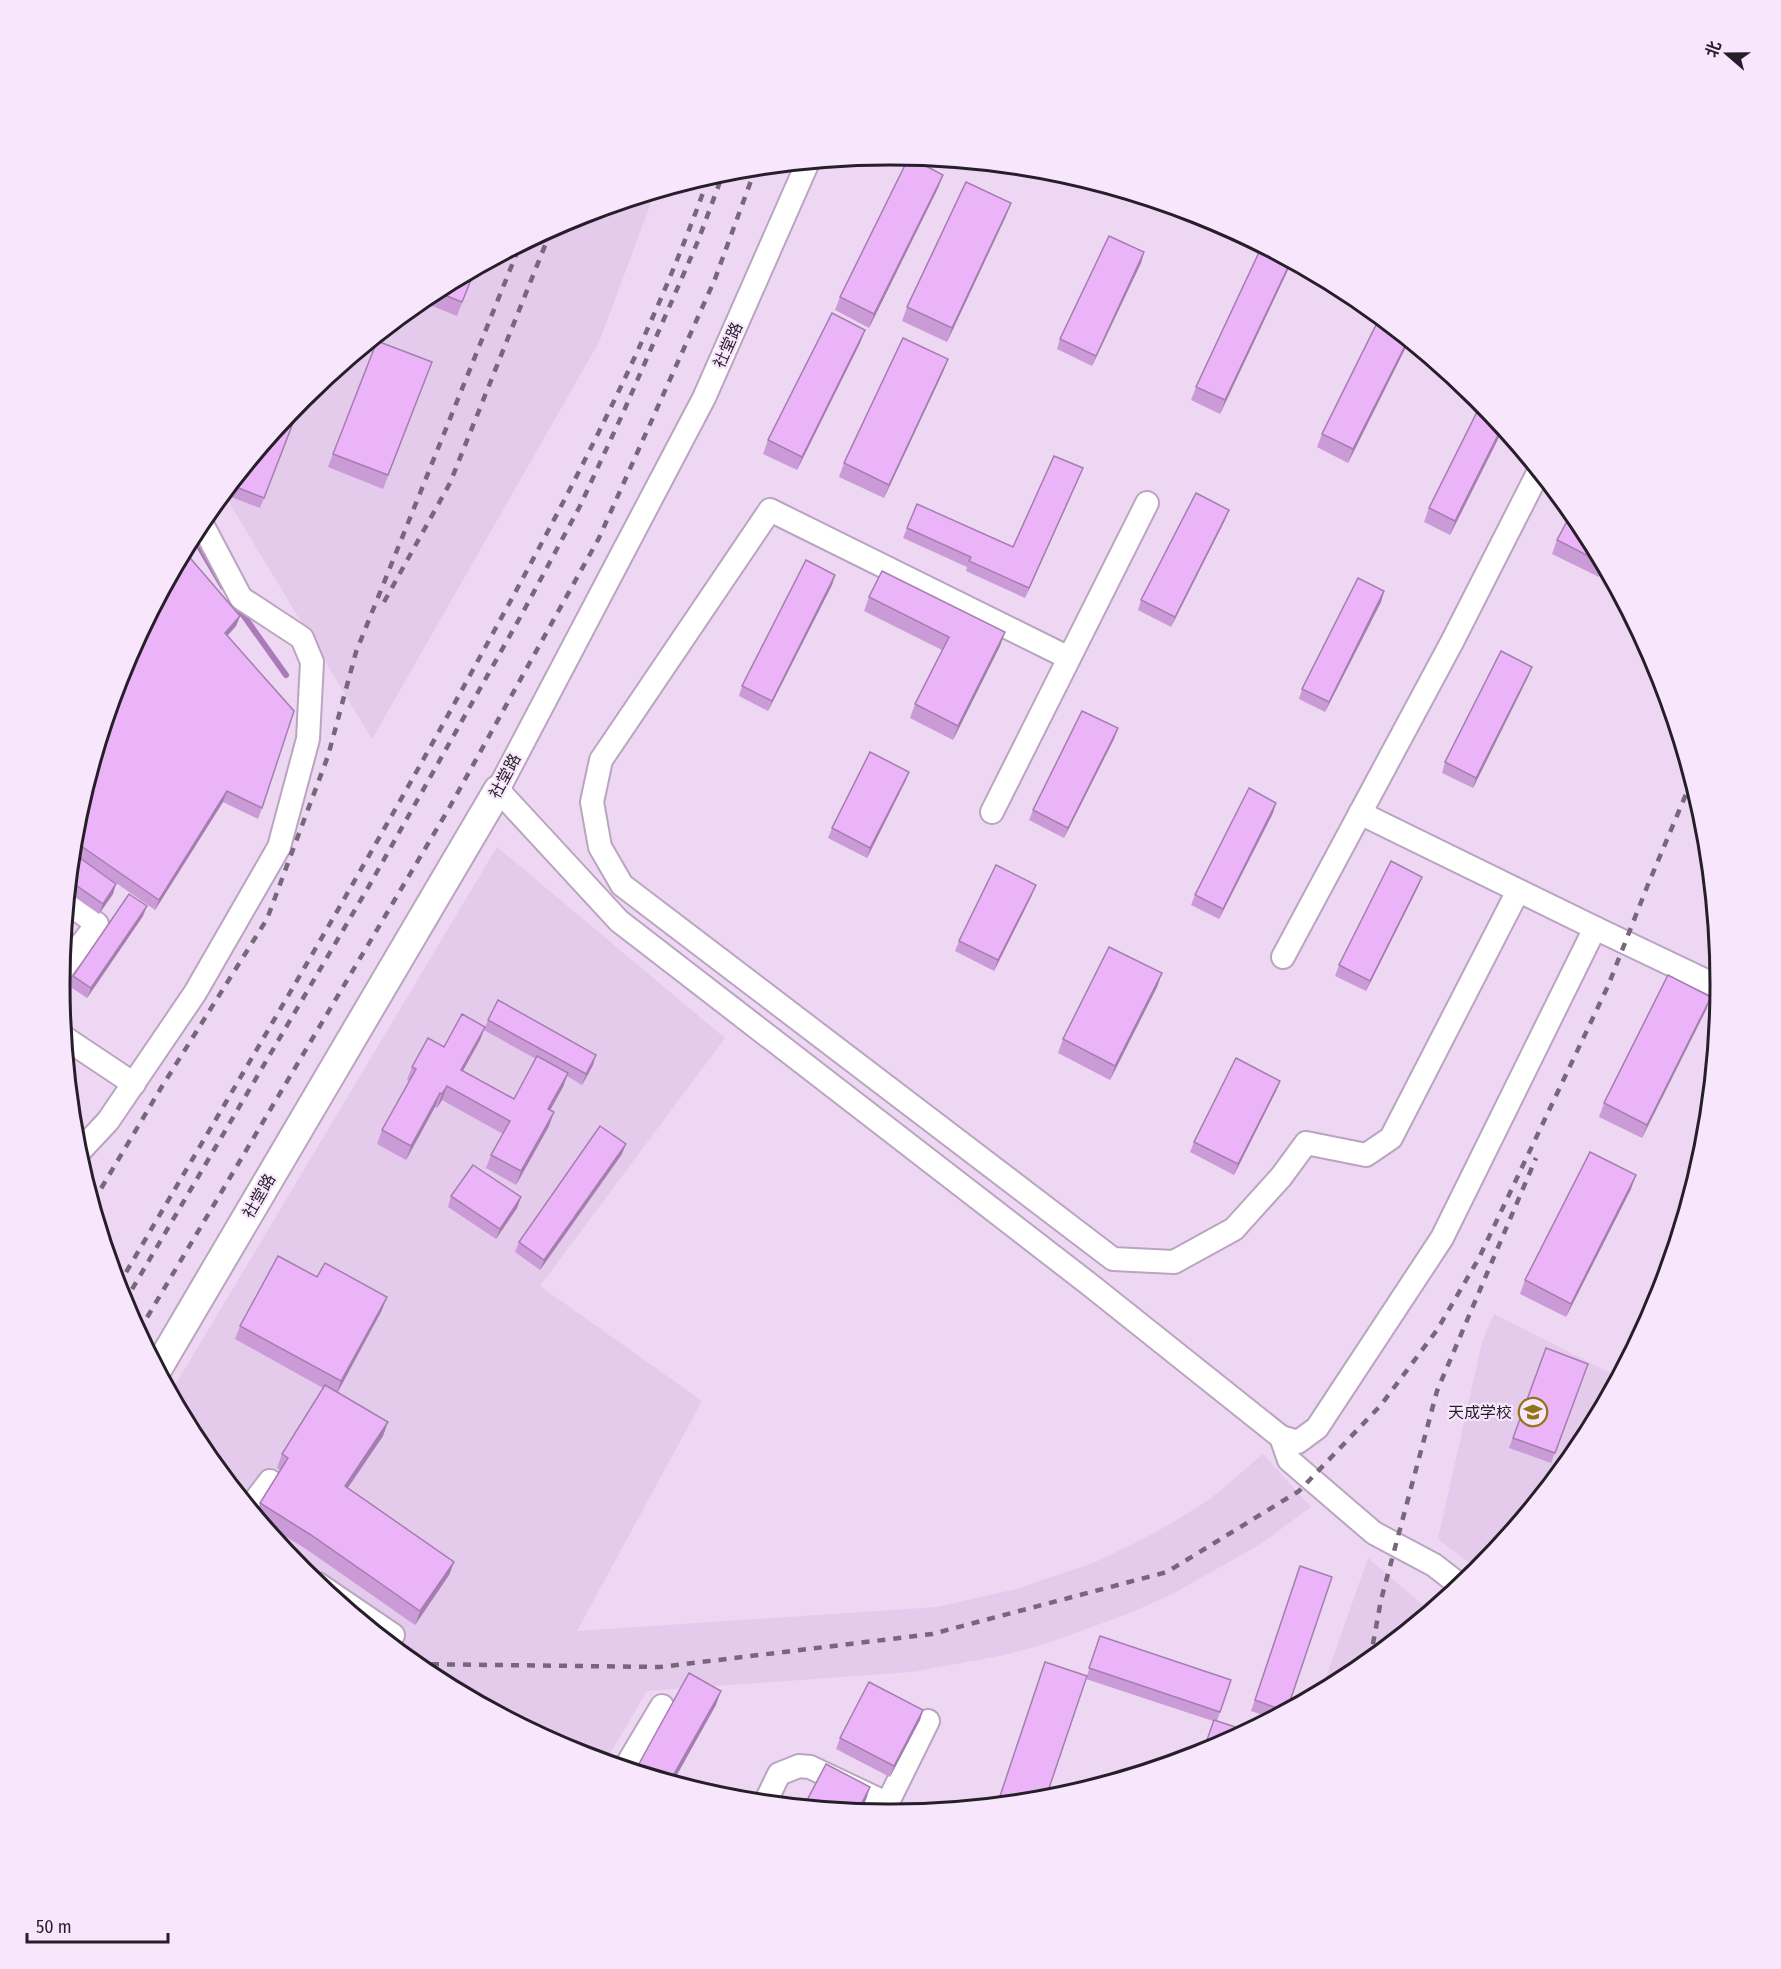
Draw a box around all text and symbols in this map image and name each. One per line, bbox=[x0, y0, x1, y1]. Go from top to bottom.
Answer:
north arrow bbox=[1697, 24, 1757, 84]
text: 北 bbox=[1702, 38, 1725, 60]
street label: 社堂路 bbox=[710, 319, 746, 371]
street label: 社堂路 bbox=[485, 750, 525, 802]
street label: 社堂路 bbox=[239, 1170, 279, 1222]
school or university icon: 天成学校 bbox=[1517, 1396, 1549, 1428]
place label: 天成学校 bbox=[1448, 1403, 1512, 1422]
scale bar bbox=[27, 1906, 168, 1944]
text: 50 m bbox=[36, 1916, 72, 1938]

